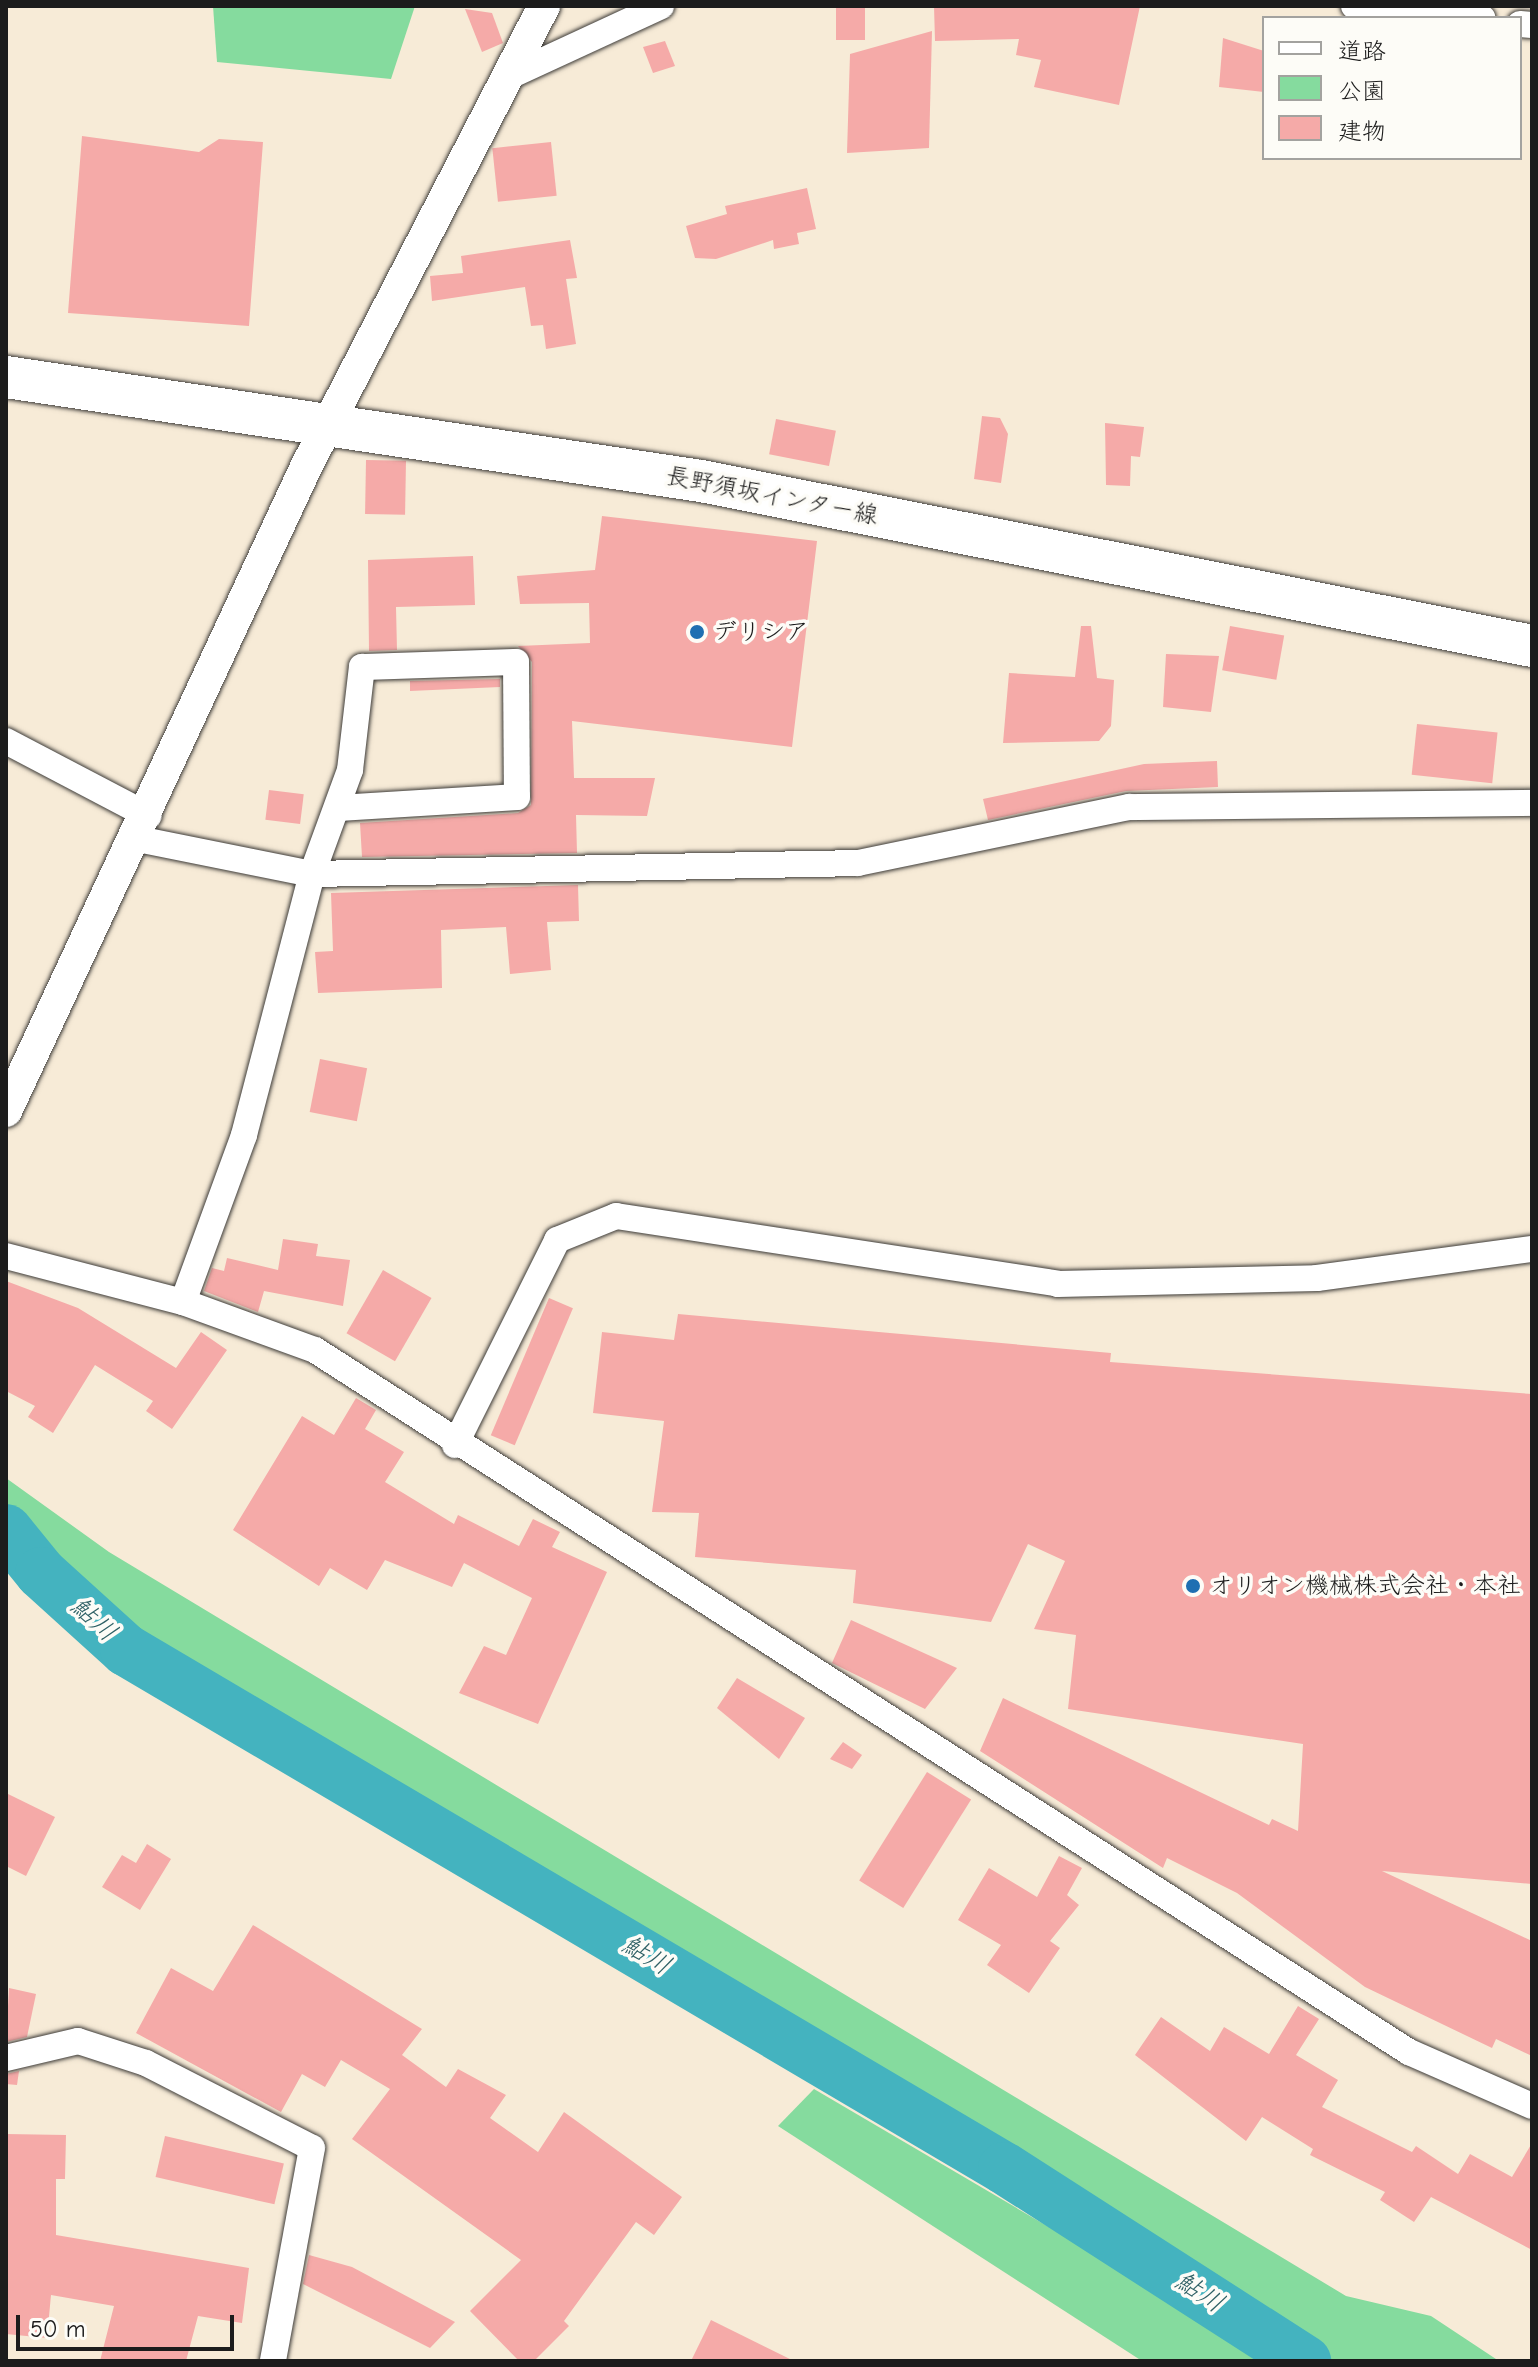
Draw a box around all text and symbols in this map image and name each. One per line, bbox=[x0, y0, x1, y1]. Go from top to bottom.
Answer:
legend bbox=[1262, 16, 1522, 160]
text: 道路 bbox=[1338, 37, 1386, 65]
text: 公園 bbox=[1338, 77, 1386, 105]
text: 建物 bbox=[1338, 117, 1386, 145]
street label: 長野須坂インター線 bbox=[663, 461, 881, 531]
place label: デリシア bbox=[713, 618, 809, 646]
marker: デリシア bbox=[688, 623, 706, 641]
place label: オリオン機械株式会社・本社 bbox=[1209, 1572, 1521, 1600]
marker: オリオン機械株式会社・本社 bbox=[1184, 1577, 1202, 1595]
water label: 鮎川 bbox=[63, 1591, 123, 1649]
water label: 鮎川 bbox=[616, 1929, 676, 1983]
water label: 鮎川 bbox=[1169, 2266, 1229, 2320]
scale bar bbox=[20, 2299, 238, 2349]
text: 50 m bbox=[30, 2315, 86, 2343]

